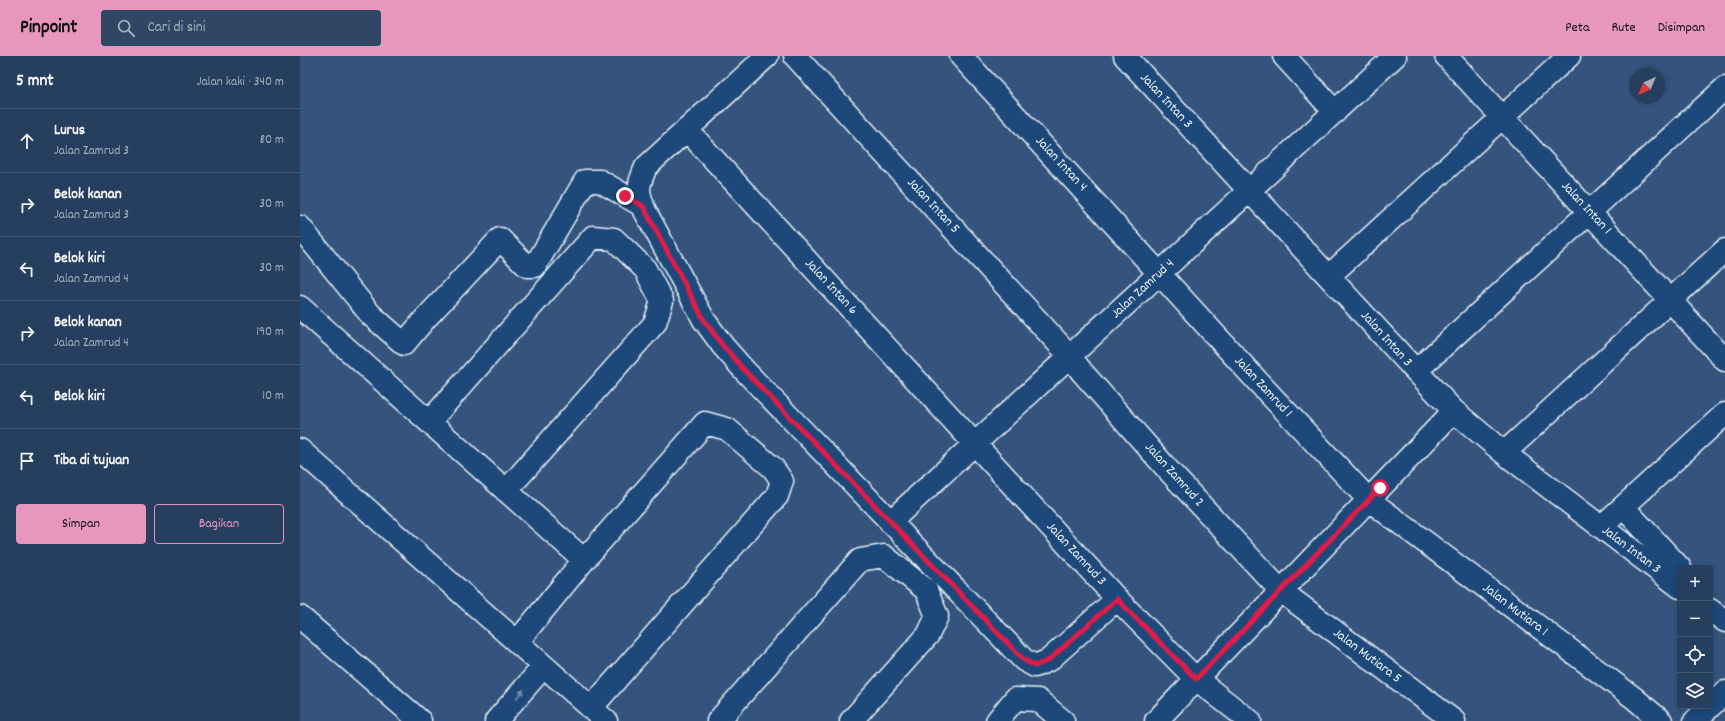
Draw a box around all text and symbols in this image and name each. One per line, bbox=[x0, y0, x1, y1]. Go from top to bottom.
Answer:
search box bbox=[101, 10, 381, 46]
text: Pinpoint bbox=[20, 15, 77, 42]
icon: search bbox=[115, 17, 137, 39]
text: Cari di sini bbox=[147, 17, 206, 39]
text: Peta bbox=[1565, 18, 1589, 38]
text: Rute bbox=[1611, 18, 1636, 38]
text: Disimpan bbox=[1658, 18, 1705, 38]
north arrow bbox=[1629, 68, 1665, 104]
street label: Jalan Intan 3 bbox=[1135, 69, 1197, 133]
text: 5 mnt bbox=[16, 70, 54, 94]
text: Jalan kaki · 340 m bbox=[197, 73, 284, 92]
text: Lurus bbox=[54, 120, 85, 142]
icon: ahead bbox=[16, 130, 38, 152]
text: 80 m bbox=[260, 131, 284, 150]
street label: Jalan Intan 4 bbox=[1030, 132, 1092, 196]
text: Jalan Zamrud 3 bbox=[54, 142, 129, 161]
street label: Jalan Intan 5 bbox=[902, 174, 964, 238]
street label: Jalan Intan 1 bbox=[1556, 177, 1616, 239]
text: Belok kanan bbox=[54, 184, 122, 206]
route end bbox=[616, 187, 634, 205]
icon: right bbox=[16, 194, 38, 216]
text: 30 m bbox=[259, 195, 284, 214]
text: Jalan Zamrud 3 bbox=[54, 206, 129, 225]
text: Belok kiri bbox=[54, 248, 105, 270]
street label: Jalan Intan 6 bbox=[800, 254, 862, 320]
street label: Jalan Zamrud 4 bbox=[1107, 254, 1179, 324]
icon: left bbox=[16, 258, 38, 280]
text: 30 m bbox=[259, 259, 284, 278]
text: Jalan Zamrud 4 bbox=[54, 270, 129, 289]
street label: Jalan Intan 3 bbox=[1355, 306, 1417, 372]
text: Belok kanan bbox=[54, 312, 122, 334]
icon: right bbox=[16, 322, 38, 344]
text: 190 m bbox=[256, 323, 284, 342]
text: Jalan Zamrud 4 bbox=[54, 334, 129, 353]
street label: Jalan Zamrud 1 bbox=[1229, 352, 1297, 422]
icon: left bbox=[16, 386, 38, 408]
text: Belok kiri bbox=[54, 386, 105, 408]
text: 10 m bbox=[262, 387, 284, 406]
street label: Jalan Zamrud 2 bbox=[1140, 438, 1208, 512]
icon: arrive bbox=[16, 450, 38, 472]
text: Tiba di tujuan bbox=[54, 450, 129, 472]
route start bbox=[1371, 479, 1389, 497]
button: Simpan bbox=[16, 504, 146, 544]
button: Bagikan bbox=[154, 504, 284, 544]
street label: Jalan Zamrud 3 bbox=[1041, 518, 1111, 590]
street label: Jalan Intan 3 bbox=[1597, 521, 1665, 579]
map controls bbox=[1677, 565, 1713, 709]
button: + bbox=[1677, 565, 1713, 601]
street label: Jalan Mutiara 1 bbox=[1478, 579, 1552, 641]
button: − bbox=[1677, 601, 1713, 637]
street label: Jalan Mutiara 5 bbox=[1329, 624, 1405, 688]
button: locate bbox=[1677, 637, 1713, 673]
button: layers bbox=[1677, 673, 1713, 709]
one-way arrow bbox=[515, 688, 524, 699]

